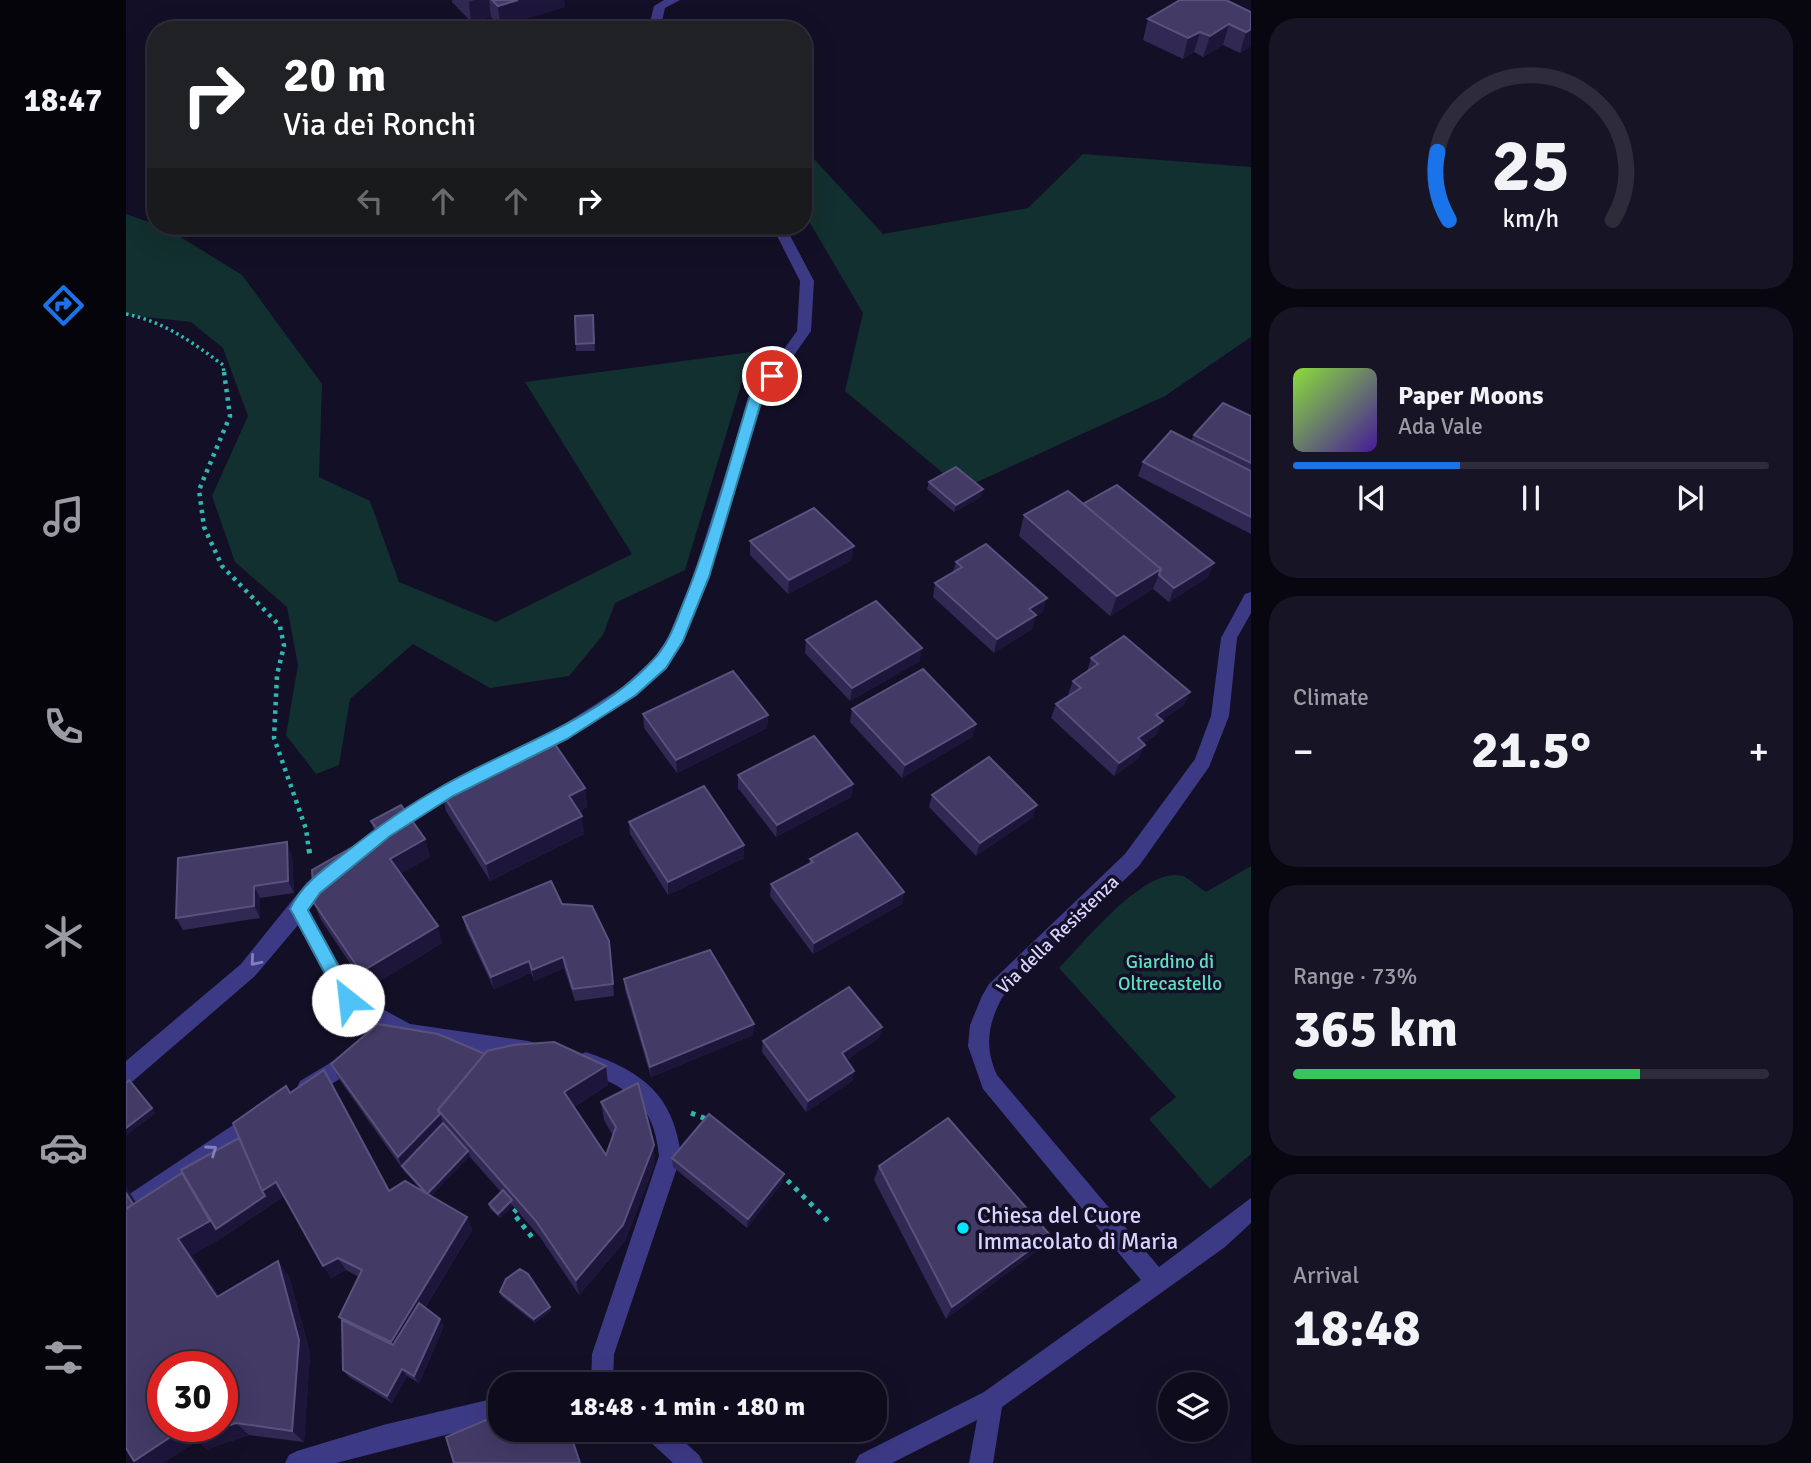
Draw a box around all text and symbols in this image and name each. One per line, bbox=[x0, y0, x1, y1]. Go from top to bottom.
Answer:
text: 20 m bbox=[283, 45, 386, 105]
icon: right bbox=[168, 49, 259, 140]
text: 18:47 bbox=[24, 81, 102, 120]
text: Via dei Ronchi bbox=[283, 105, 476, 144]
text: 25 bbox=[1492, 122, 1570, 211]
icon: left bbox=[351, 182, 389, 220]
icon: ahead bbox=[424, 182, 462, 220]
icon: ahead bbox=[497, 182, 535, 220]
icon: right bbox=[570, 182, 608, 220]
text: km/h bbox=[1503, 202, 1559, 233]
icon: directions bbox=[39, 281, 88, 330]
pin bbox=[742, 346, 802, 406]
icon: arrive bbox=[753, 357, 791, 395]
text: Paper Moons bbox=[1398, 380, 1544, 412]
text: Ada Vale bbox=[1398, 412, 1483, 441]
icon: previous bbox=[1353, 479, 1391, 517]
icon: pause bbox=[1512, 479, 1550, 517]
icon: next bbox=[1671, 479, 1709, 517]
icon: music bbox=[39, 492, 88, 541]
text: Climate bbox=[1293, 683, 1369, 712]
icon: phone bbox=[39, 702, 88, 751]
text: 21.5° bbox=[1471, 718, 1591, 782]
text: − bbox=[1293, 728, 1314, 775]
text: + bbox=[1748, 728, 1769, 775]
street label: Via della Resistenza bbox=[991, 870, 1124, 999]
icon: climate bbox=[39, 912, 88, 961]
park label: Giardino di Oltrecastello bbox=[1118, 950, 1222, 996]
one-way arrow bbox=[251, 953, 263, 966]
text: Range · 73% bbox=[1293, 962, 1417, 991]
position arrow bbox=[311, 963, 385, 1037]
text: 365 km bbox=[1293, 997, 1458, 1061]
icon: car bbox=[39, 1123, 88, 1172]
one-way arrow bbox=[204, 1146, 217, 1158]
place label: Chiesa del Cuore Immacolato di Maria bbox=[977, 1201, 1178, 1256]
marker: Chiesa del Cuore Immacolato di Maria bbox=[955, 1220, 971, 1236]
text: Arrival bbox=[1293, 1261, 1359, 1290]
text: 18:48 bbox=[1293, 1296, 1421, 1360]
icon: filters bbox=[39, 1333, 88, 1382]
speed limit sign: 30 bbox=[147, 1351, 238, 1442]
map controls bbox=[1158, 1372, 1228, 1442]
button: layers bbox=[1158, 1372, 1228, 1442]
text: 18:48 · 1 min · 180 m bbox=[570, 1391, 805, 1423]

